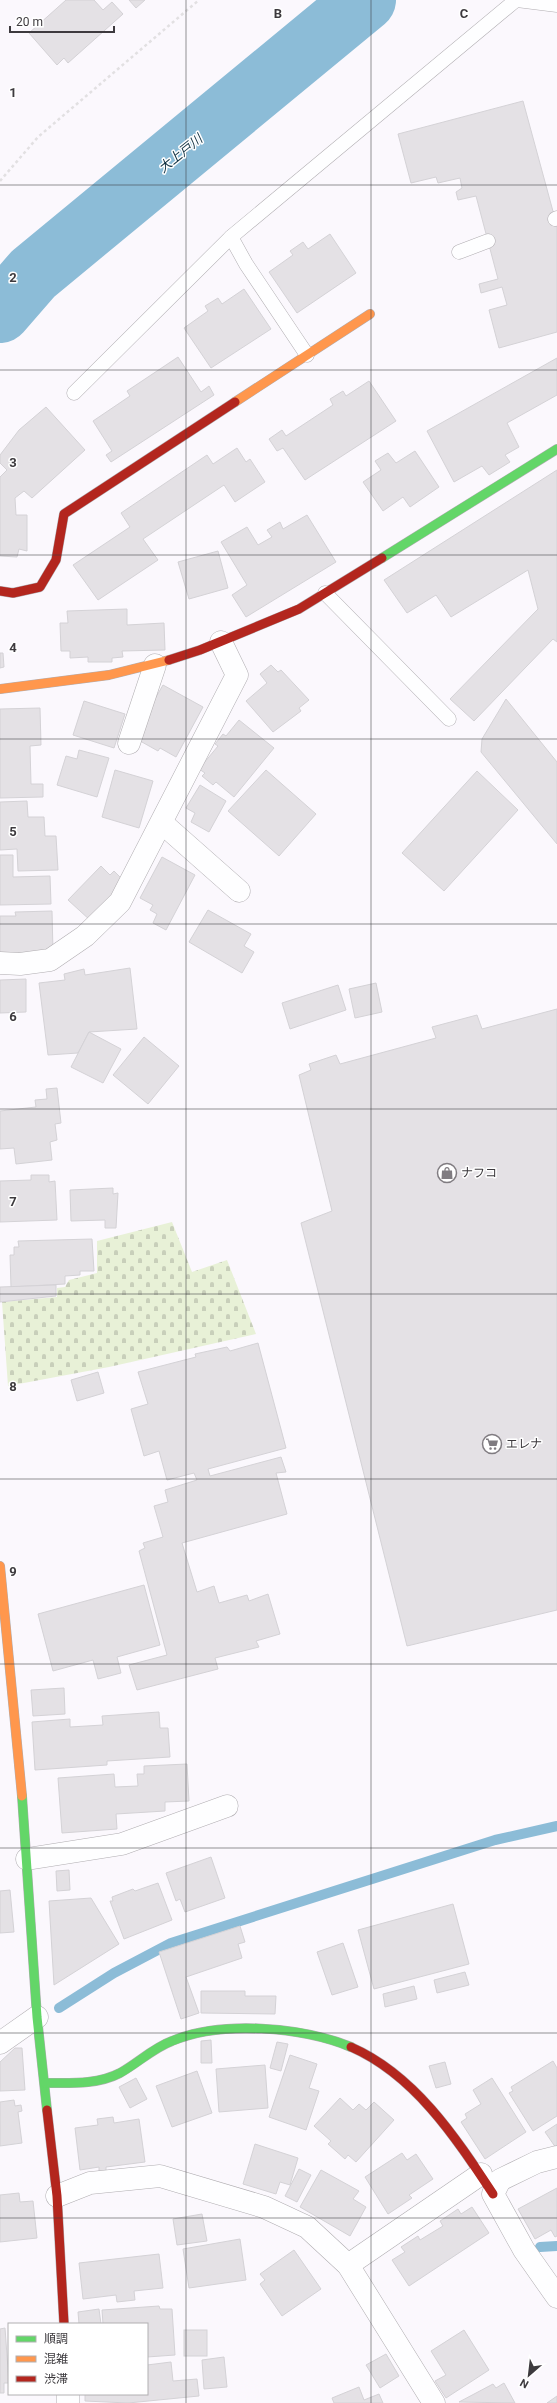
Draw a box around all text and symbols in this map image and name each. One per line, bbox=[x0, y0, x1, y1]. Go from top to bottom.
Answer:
text: B bbox=[274, 6, 282, 21]
text: C bbox=[460, 6, 469, 21]
scale bar bbox=[10, 8, 114, 34]
text: 20 m bbox=[16, 15, 43, 29]
text: 1 bbox=[9, 85, 17, 100]
water label: 大上戸川 bbox=[155, 130, 207, 176]
text: 2 bbox=[9, 270, 17, 285]
text: 3 bbox=[9, 455, 17, 470]
text: 4 bbox=[9, 640, 17, 655]
text: 5 bbox=[9, 824, 17, 839]
text: 6 bbox=[9, 1009, 17, 1024]
shop icon: ナフコ bbox=[436, 1162, 458, 1184]
place label: ナフコ bbox=[461, 1166, 497, 1180]
text: 7 bbox=[9, 1194, 17, 1209]
text: 8 bbox=[9, 1379, 17, 1394]
supermarket icon: エレナ bbox=[481, 1433, 503, 1455]
place label: エレナ bbox=[506, 1437, 542, 1451]
text: 9 bbox=[9, 1564, 17, 1579]
legend bbox=[8, 2323, 148, 2395]
text: 順調 bbox=[44, 2332, 68, 2346]
text: 混雑 bbox=[44, 2352, 68, 2366]
north arrow bbox=[509, 2355, 549, 2395]
text: 渋滞 bbox=[44, 2372, 68, 2386]
text: N bbox=[518, 2376, 531, 2391]

